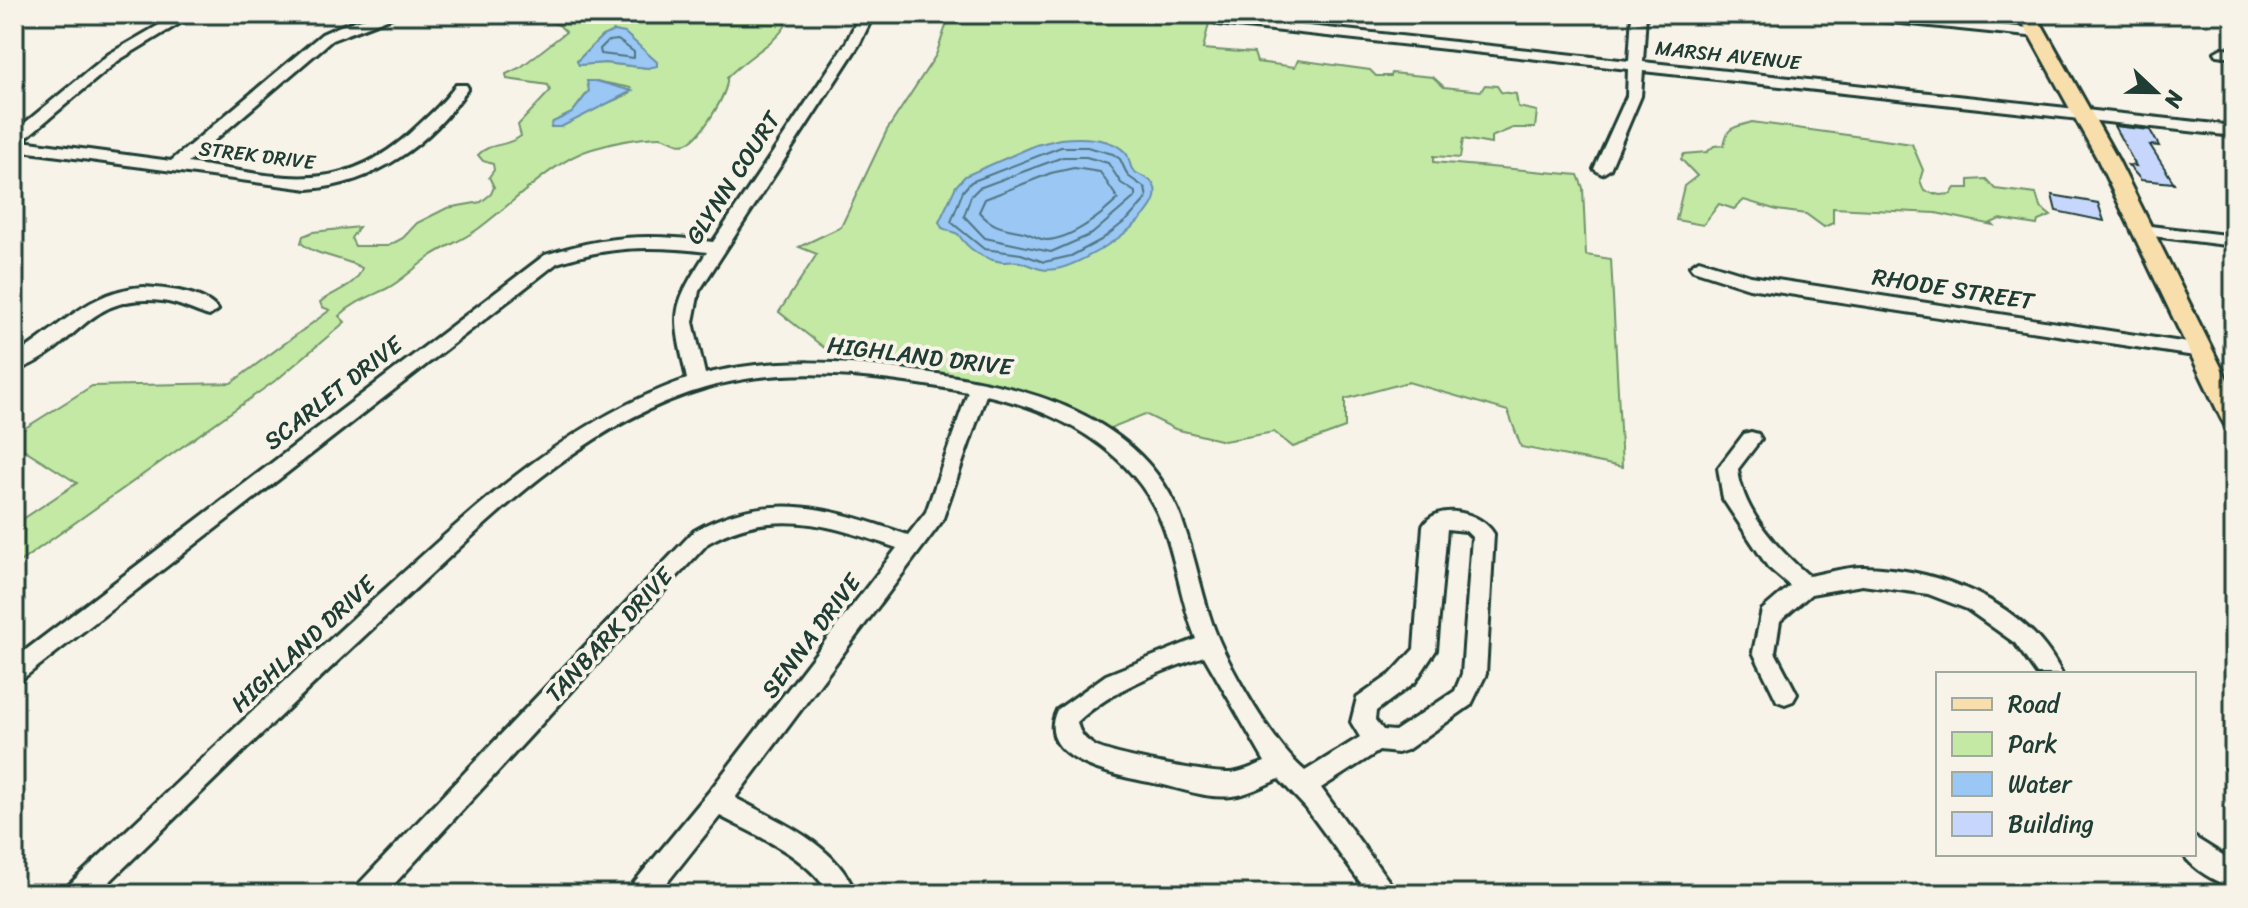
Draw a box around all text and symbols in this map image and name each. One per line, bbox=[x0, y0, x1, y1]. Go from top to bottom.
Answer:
street label: MARSH AVENUE bbox=[1654, 30, 1804, 81]
north arrow bbox=[2116, 52, 2196, 132]
text: N bbox=[2153, 84, 2195, 114]
street label: GLYNN COURT bbox=[674, 102, 793, 253]
street label: STREK DRIVE bbox=[197, 131, 319, 180]
street label: RHODE STREET bbox=[1869, 255, 2038, 323]
street label: SCARLET DRIVE bbox=[254, 324, 413, 461]
street label: HIGHLAND DRIVE bbox=[825, 324, 1017, 388]
street label: TANBARK DRIVE bbox=[535, 556, 685, 713]
street label: SENNA DRIVE bbox=[750, 563, 873, 708]
street label: HIGHLAND DRIVE bbox=[220, 564, 387, 723]
legend bbox=[1936, 672, 2196, 856]
text: Road bbox=[2008, 683, 2062, 725]
text: Park bbox=[2008, 723, 2057, 765]
text: Water bbox=[2008, 763, 2073, 805]
text: Building bbox=[2008, 803, 2094, 845]

